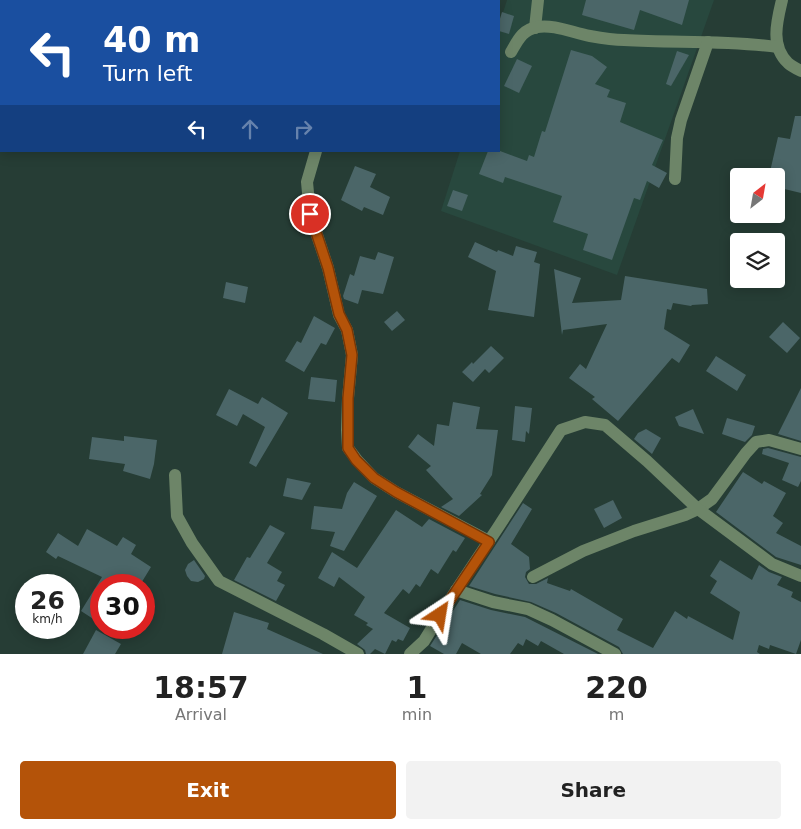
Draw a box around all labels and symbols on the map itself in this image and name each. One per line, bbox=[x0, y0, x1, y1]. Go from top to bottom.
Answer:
north arrow bbox=[730, 168, 785, 222]
pin bbox=[289, 193, 331, 235]
speed limit sign: 30 bbox=[90, 574, 155, 639]
position arrow bbox=[413, 588, 465, 640]

